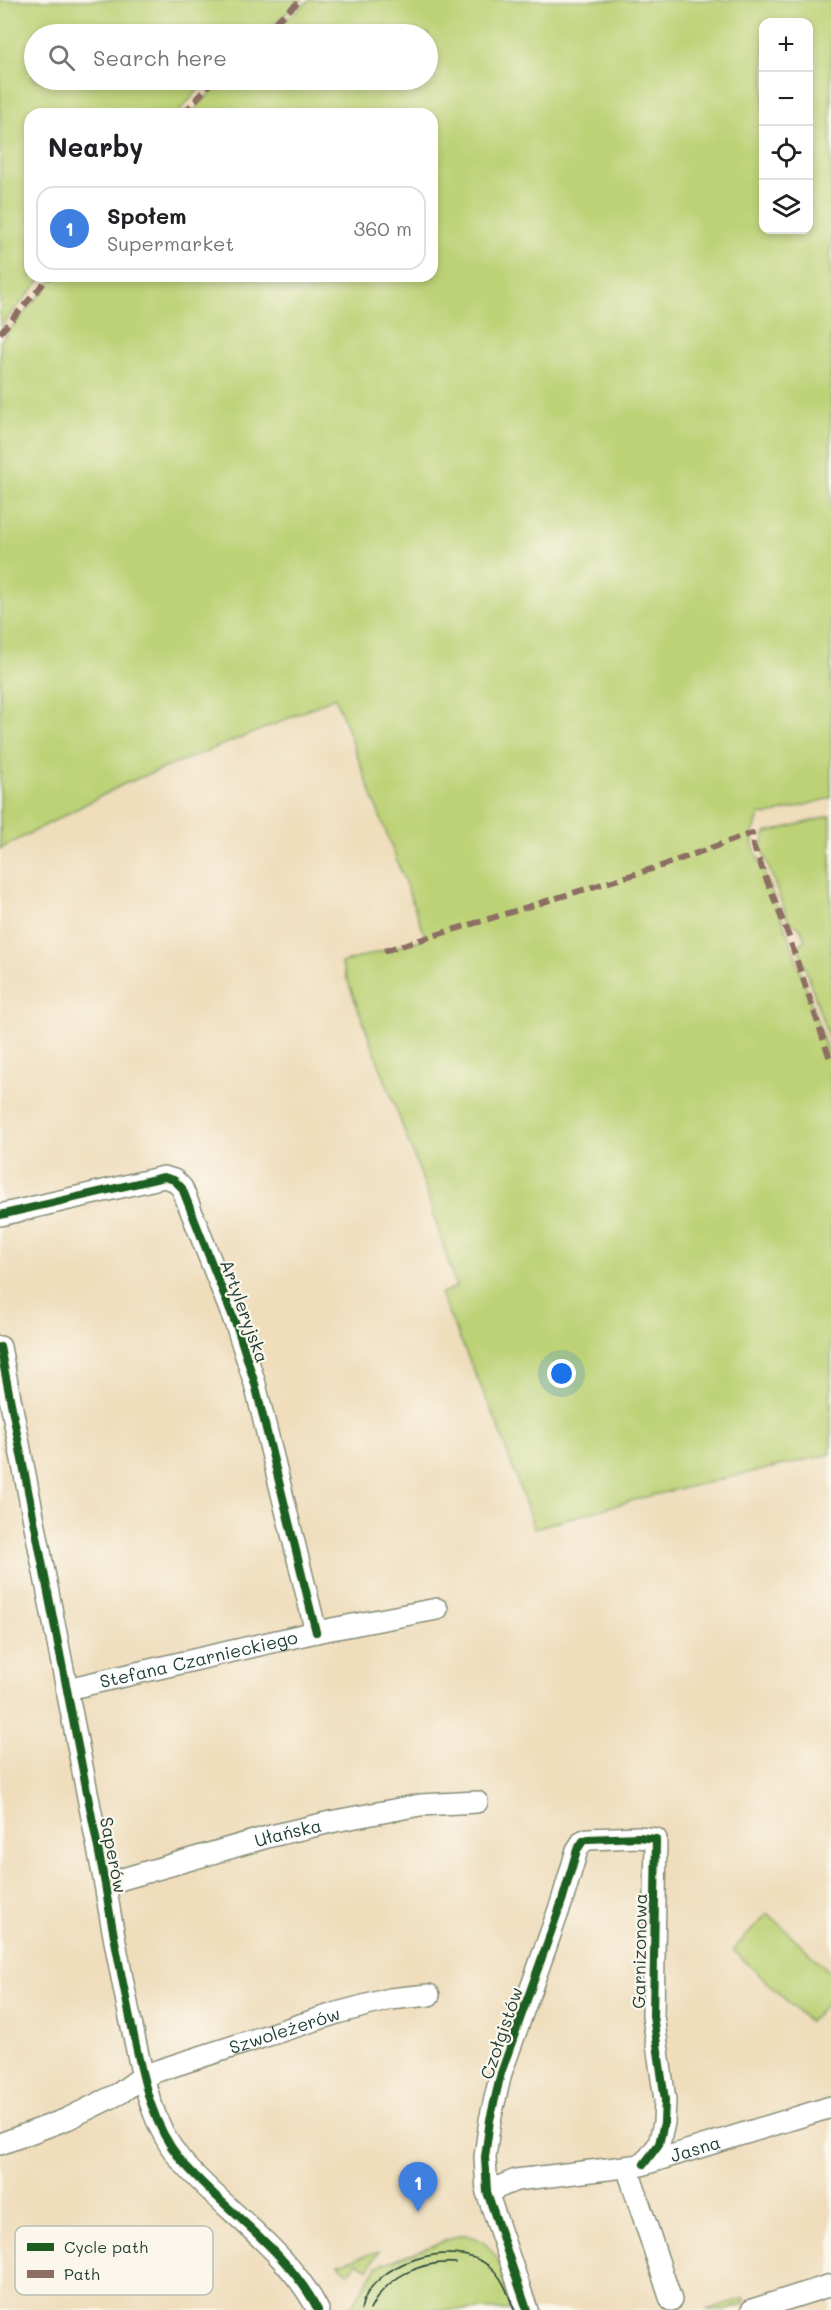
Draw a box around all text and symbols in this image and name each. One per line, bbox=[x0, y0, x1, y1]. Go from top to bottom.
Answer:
map controls bbox=[759, 18, 813, 234]
button: + bbox=[759, 18, 813, 72]
search box bbox=[24, 24, 438, 90]
icon: search bbox=[45, 41, 78, 74]
text: Search here bbox=[93, 43, 227, 72]
button: − bbox=[759, 72, 813, 126]
button: locate bbox=[759, 126, 813, 180]
text: Nearby bbox=[48, 130, 143, 164]
button: layers bbox=[759, 180, 813, 234]
text: Społem bbox=[107, 201, 186, 230]
text: 1 bbox=[65, 215, 74, 241]
text: 360 m bbox=[354, 215, 412, 241]
text: Supermarket bbox=[107, 230, 234, 256]
street label: Artyleryjska bbox=[215, 1256, 275, 1366]
your location bbox=[547, 1359, 576, 1388]
street label: Stefana Czarnieckiego bbox=[97, 1625, 300, 1693]
street label: Ułańska bbox=[251, 1813, 324, 1852]
street label: Saperów bbox=[95, 1815, 133, 1895]
street label: Garnizonowa bbox=[626, 1893, 652, 2009]
street label: Czołgistów bbox=[474, 1984, 528, 2082]
street label: Szwoleżerów bbox=[226, 2001, 343, 2059]
street label: Jasna bbox=[667, 2130, 723, 2167]
pin: 1 bbox=[398, 2162, 438, 2212]
legend bbox=[15, 2226, 213, 2295]
text: Cycle path bbox=[64, 2236, 148, 2257]
text: Path bbox=[64, 2263, 100, 2284]

